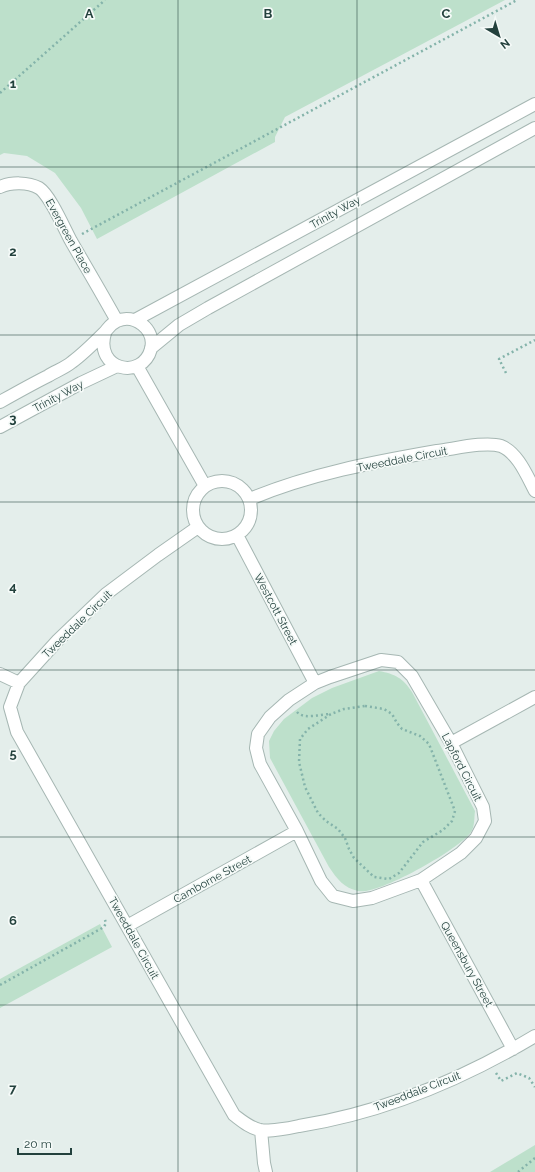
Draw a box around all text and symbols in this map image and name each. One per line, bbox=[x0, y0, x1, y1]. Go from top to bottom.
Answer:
text: A bbox=[85, 6, 94, 21]
text: B bbox=[264, 6, 273, 21]
text: C bbox=[442, 6, 451, 21]
north arrow bbox=[479, 16, 519, 56]
text: N bbox=[498, 36, 512, 51]
text: 1 bbox=[10, 76, 17, 91]
street label: Trinity Way bbox=[308, 193, 363, 232]
street label: Evergreen Place bbox=[43, 197, 95, 276]
text: 2 bbox=[9, 244, 17, 259]
street label: Trinity Way bbox=[31, 378, 86, 415]
text: 3 bbox=[9, 411, 17, 426]
street label: Tweeddale Circuit bbox=[356, 444, 449, 475]
street label: Westcott Street bbox=[251, 571, 300, 648]
text: 4 bbox=[9, 579, 17, 594]
street label: Tweeddale Circuit bbox=[40, 588, 115, 661]
street label: Lapford Circuit bbox=[439, 731, 484, 804]
text: 5 bbox=[9, 746, 17, 761]
street label: Camborne Street bbox=[171, 853, 254, 906]
street label: Tweeddale Circuit bbox=[106, 895, 162, 982]
text: 6 bbox=[9, 913, 17, 928]
street label: Queensbury Street bbox=[438, 919, 496, 1009]
street label: Tweeddale Circuit bbox=[372, 1069, 463, 1114]
text: 7 bbox=[9, 1081, 17, 1096]
scale bar bbox=[18, 1130, 71, 1156]
text: 20 m bbox=[24, 1137, 52, 1151]

